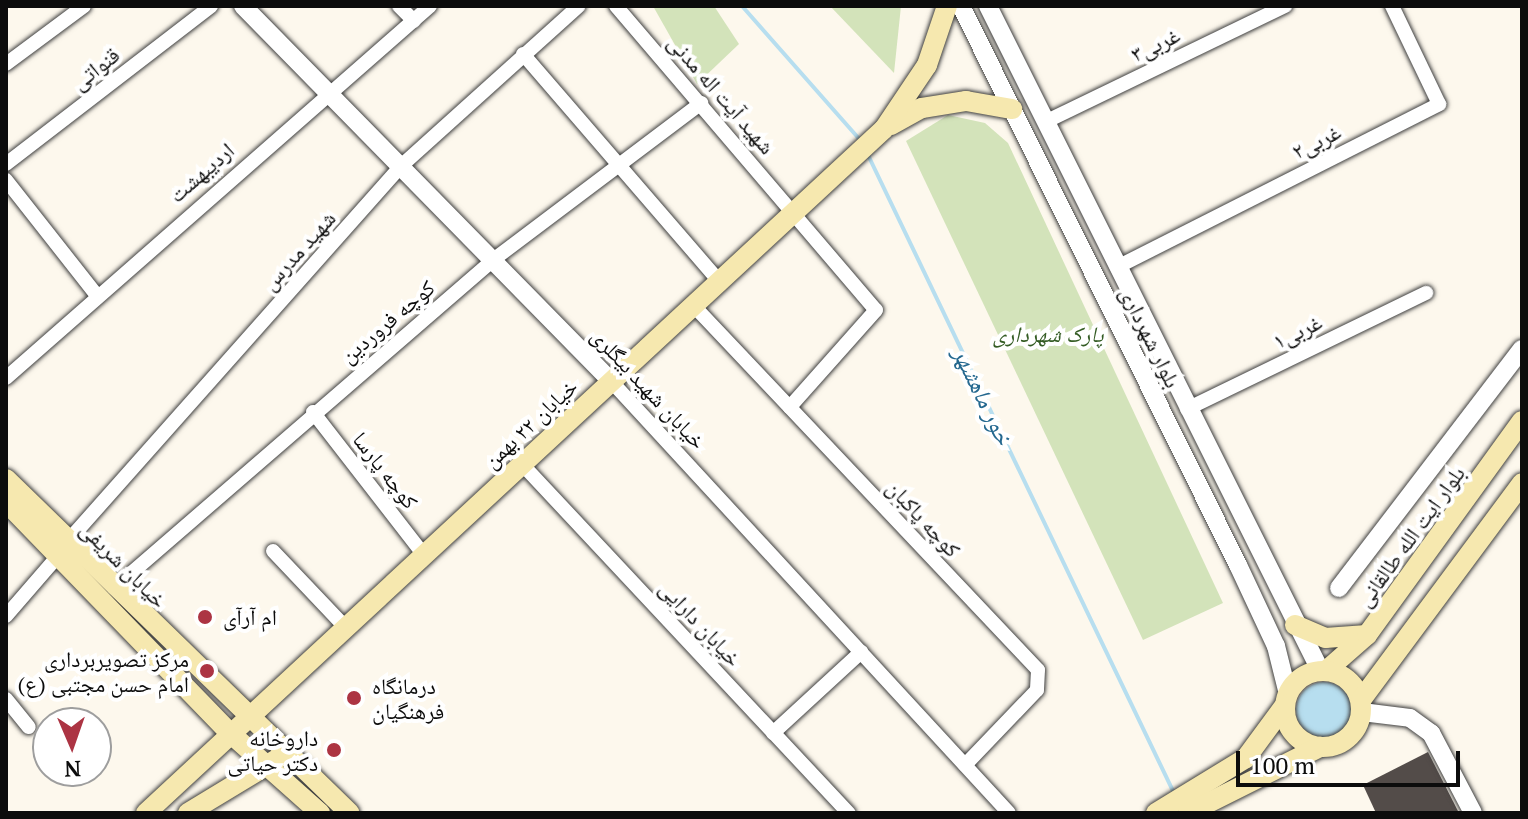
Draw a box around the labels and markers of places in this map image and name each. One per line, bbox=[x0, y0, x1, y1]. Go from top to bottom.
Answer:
place label: ام آرآی bbox=[223, 604, 277, 630]
marker: ام آرآی bbox=[194, 606, 216, 628]
place label: مرکز تصویربرداری امام حسن مجتبی (ع) bbox=[17, 645, 189, 696]
marker: مرکز تصویربرداری امام حسن مجتبی (ع) bbox=[196, 660, 218, 682]
place label: درمانگاه فرهنگیان bbox=[372, 672, 444, 724]
marker: درمانگاه فرهنگیان bbox=[343, 687, 365, 709]
place label: داروخانه دکتر حیاتی bbox=[227, 724, 318, 776]
marker: داروخانه دکتر حیاتی bbox=[325, 741, 343, 759]

